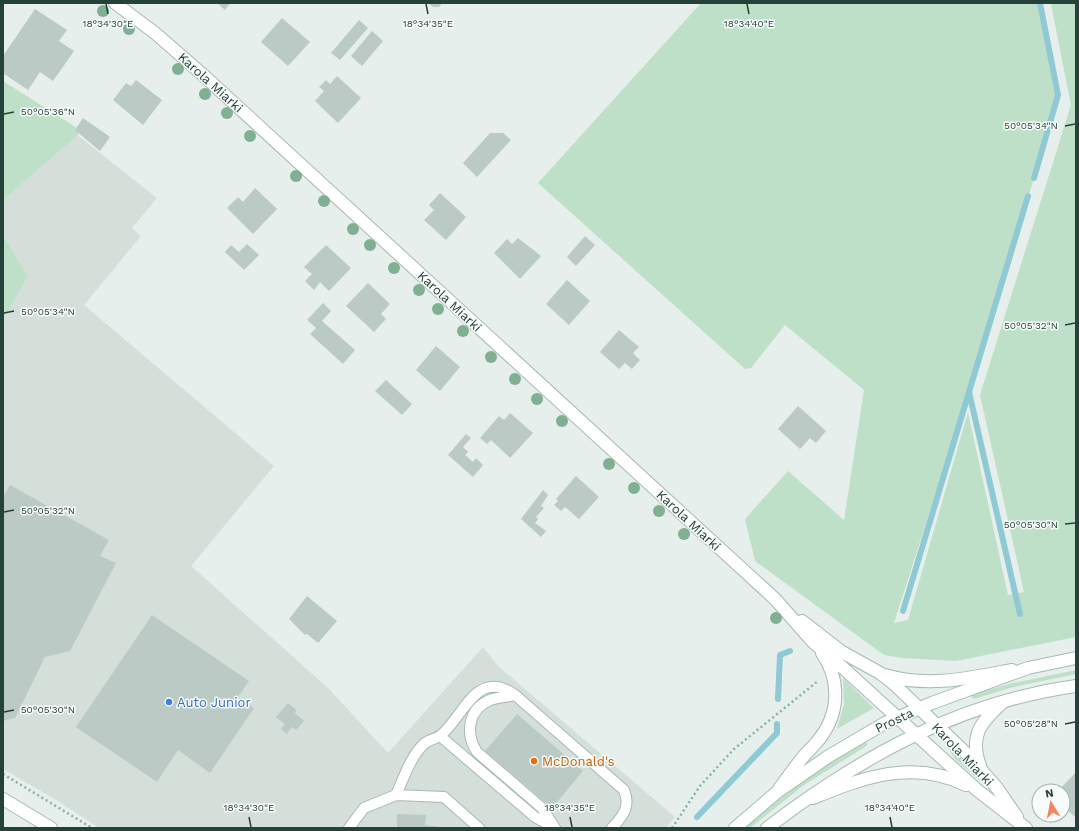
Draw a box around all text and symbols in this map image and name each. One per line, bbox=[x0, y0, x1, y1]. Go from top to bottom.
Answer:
text: 18°34'30"E bbox=[83, 18, 133, 29]
text: 18°34'35"E bbox=[403, 18, 453, 29]
text: 18°34'40"E bbox=[724, 18, 774, 29]
street label: Karola Miarki bbox=[175, 49, 246, 115]
text: 50°05'36"N bbox=[21, 106, 75, 117]
text: 50°05'34"N bbox=[1004, 120, 1058, 131]
street label: Karola Miarki bbox=[415, 268, 485, 335]
text: 50°05'34"N bbox=[21, 306, 75, 317]
text: 50°05'32"N bbox=[1004, 320, 1058, 331]
street label: Karola Miarki bbox=[654, 487, 724, 554]
text: 50°05'32"N bbox=[21, 505, 75, 516]
text: 50°05'30"N bbox=[1004, 519, 1058, 530]
place label: Auto Junior bbox=[177, 695, 251, 710]
marker: Auto Junior bbox=[164, 697, 174, 707]
text: 50°05'30"N bbox=[21, 704, 75, 715]
street label: Prosta bbox=[873, 705, 916, 736]
text: 50°05'28"N bbox=[1004, 718, 1058, 729]
street label: Karola Miarki bbox=[929, 720, 997, 789]
place label: McDonald's bbox=[542, 754, 615, 769]
marker: McDonald's bbox=[529, 756, 539, 766]
north arrow bbox=[1031, 783, 1071, 823]
text: N bbox=[1044, 787, 1054, 801]
text: 18°34'30"E bbox=[224, 802, 274, 813]
text: 18°34'35"E bbox=[545, 802, 595, 813]
text: 18°34'40"E bbox=[865, 802, 915, 813]

